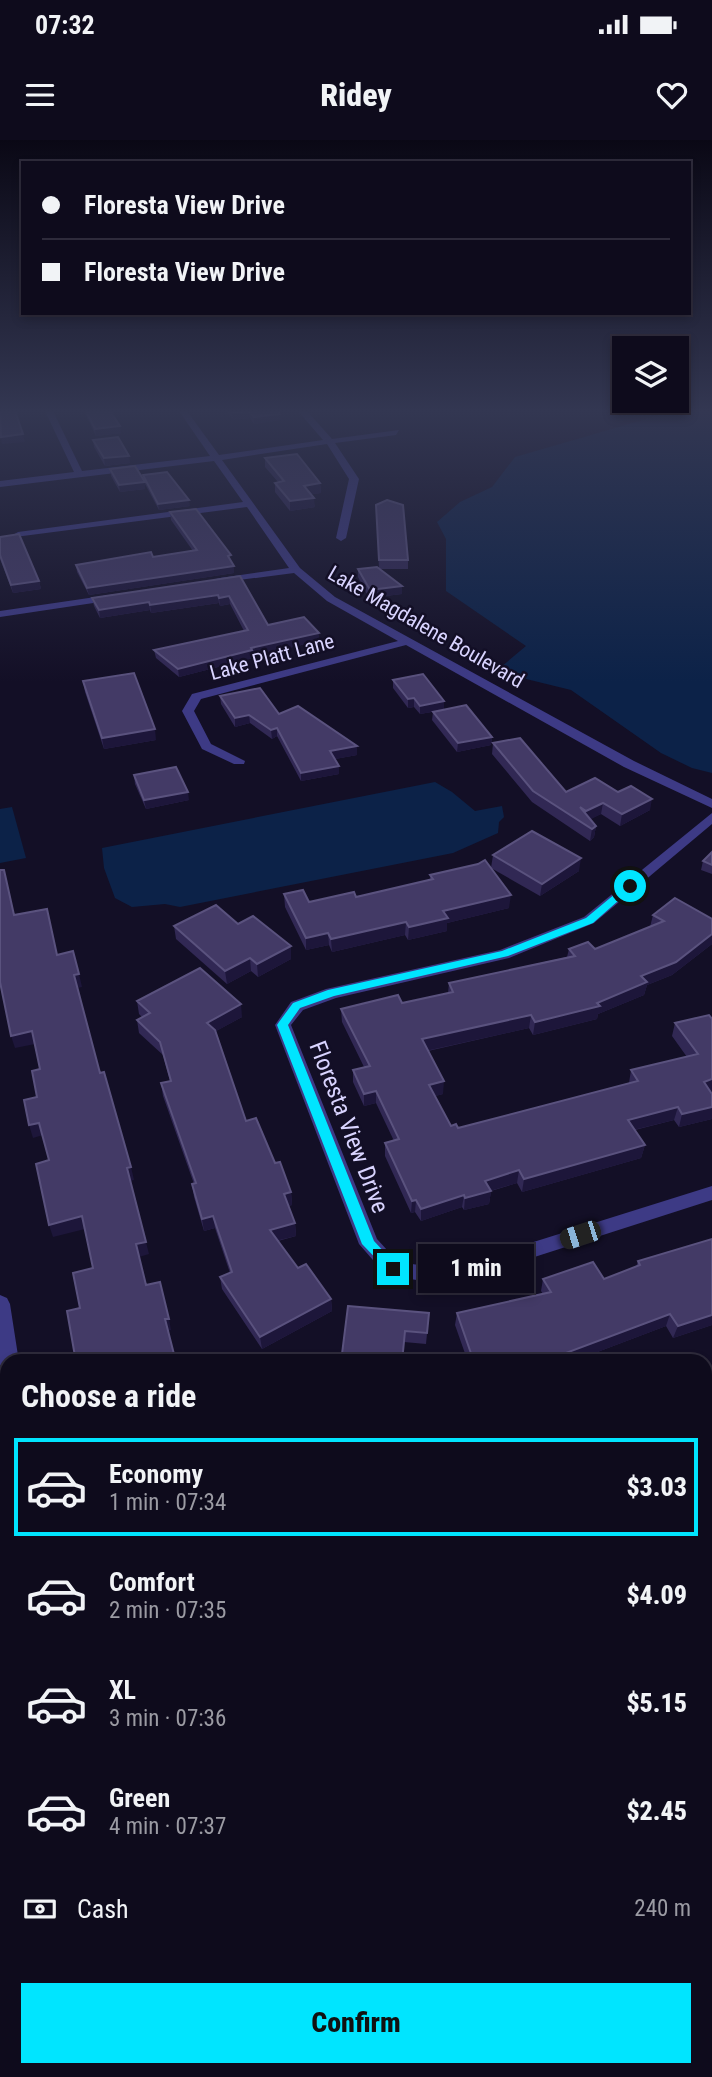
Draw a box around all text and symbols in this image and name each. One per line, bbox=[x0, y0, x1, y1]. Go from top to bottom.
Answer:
text: 07:32 bbox=[35, 10, 95, 40]
icon: menu bbox=[21, 76, 59, 114]
text: Ridey bbox=[320, 76, 392, 114]
icon: heart bbox=[653, 76, 691, 114]
text: Floresta View Drive bbox=[84, 190, 285, 220]
text: Floresta View Drive bbox=[84, 257, 285, 287]
map controls bbox=[612, 336, 689, 413]
button: layers bbox=[612, 336, 689, 413]
street label: Lake Magdalene Boulevard bbox=[324, 561, 528, 693]
street label: Lake Platt Lane bbox=[207, 629, 337, 685]
route start bbox=[614, 870, 646, 902]
street label: Floresta View Drive bbox=[303, 1037, 395, 1217]
car bbox=[557, 1219, 604, 1251]
callout: 1 min bbox=[418, 1244, 533, 1294]
route end bbox=[377, 1253, 409, 1285]
text: 1 min bbox=[450, 1255, 502, 1282]
text: Choose a ride bbox=[21, 1377, 196, 1415]
icon: car bbox=[25, 1456, 88, 1519]
text: Economy bbox=[109, 1459, 203, 1489]
text: $3.03 bbox=[626, 1472, 687, 1502]
text: 1 min · 07:34 bbox=[109, 1489, 226, 1516]
icon: car bbox=[25, 1564, 88, 1627]
text: Comfort bbox=[109, 1567, 195, 1597]
text: $4.09 bbox=[626, 1580, 687, 1610]
text: 2 min · 07:35 bbox=[109, 1597, 226, 1624]
icon: car bbox=[25, 1672, 88, 1735]
text: XL bbox=[109, 1675, 136, 1705]
text: $5.15 bbox=[626, 1688, 687, 1718]
text: 3 min · 07:36 bbox=[109, 1705, 226, 1732]
icon: car bbox=[25, 1780, 88, 1843]
text: Green bbox=[109, 1783, 170, 1813]
text: $2.45 bbox=[626, 1796, 687, 1826]
text: 4 min · 07:37 bbox=[109, 1813, 226, 1840]
icon: cash bbox=[21, 1890, 59, 1928]
text: Cash bbox=[77, 1894, 129, 1924]
text: 240 m bbox=[634, 1895, 691, 1922]
button: Confirm bbox=[21, 1983, 691, 2063]

